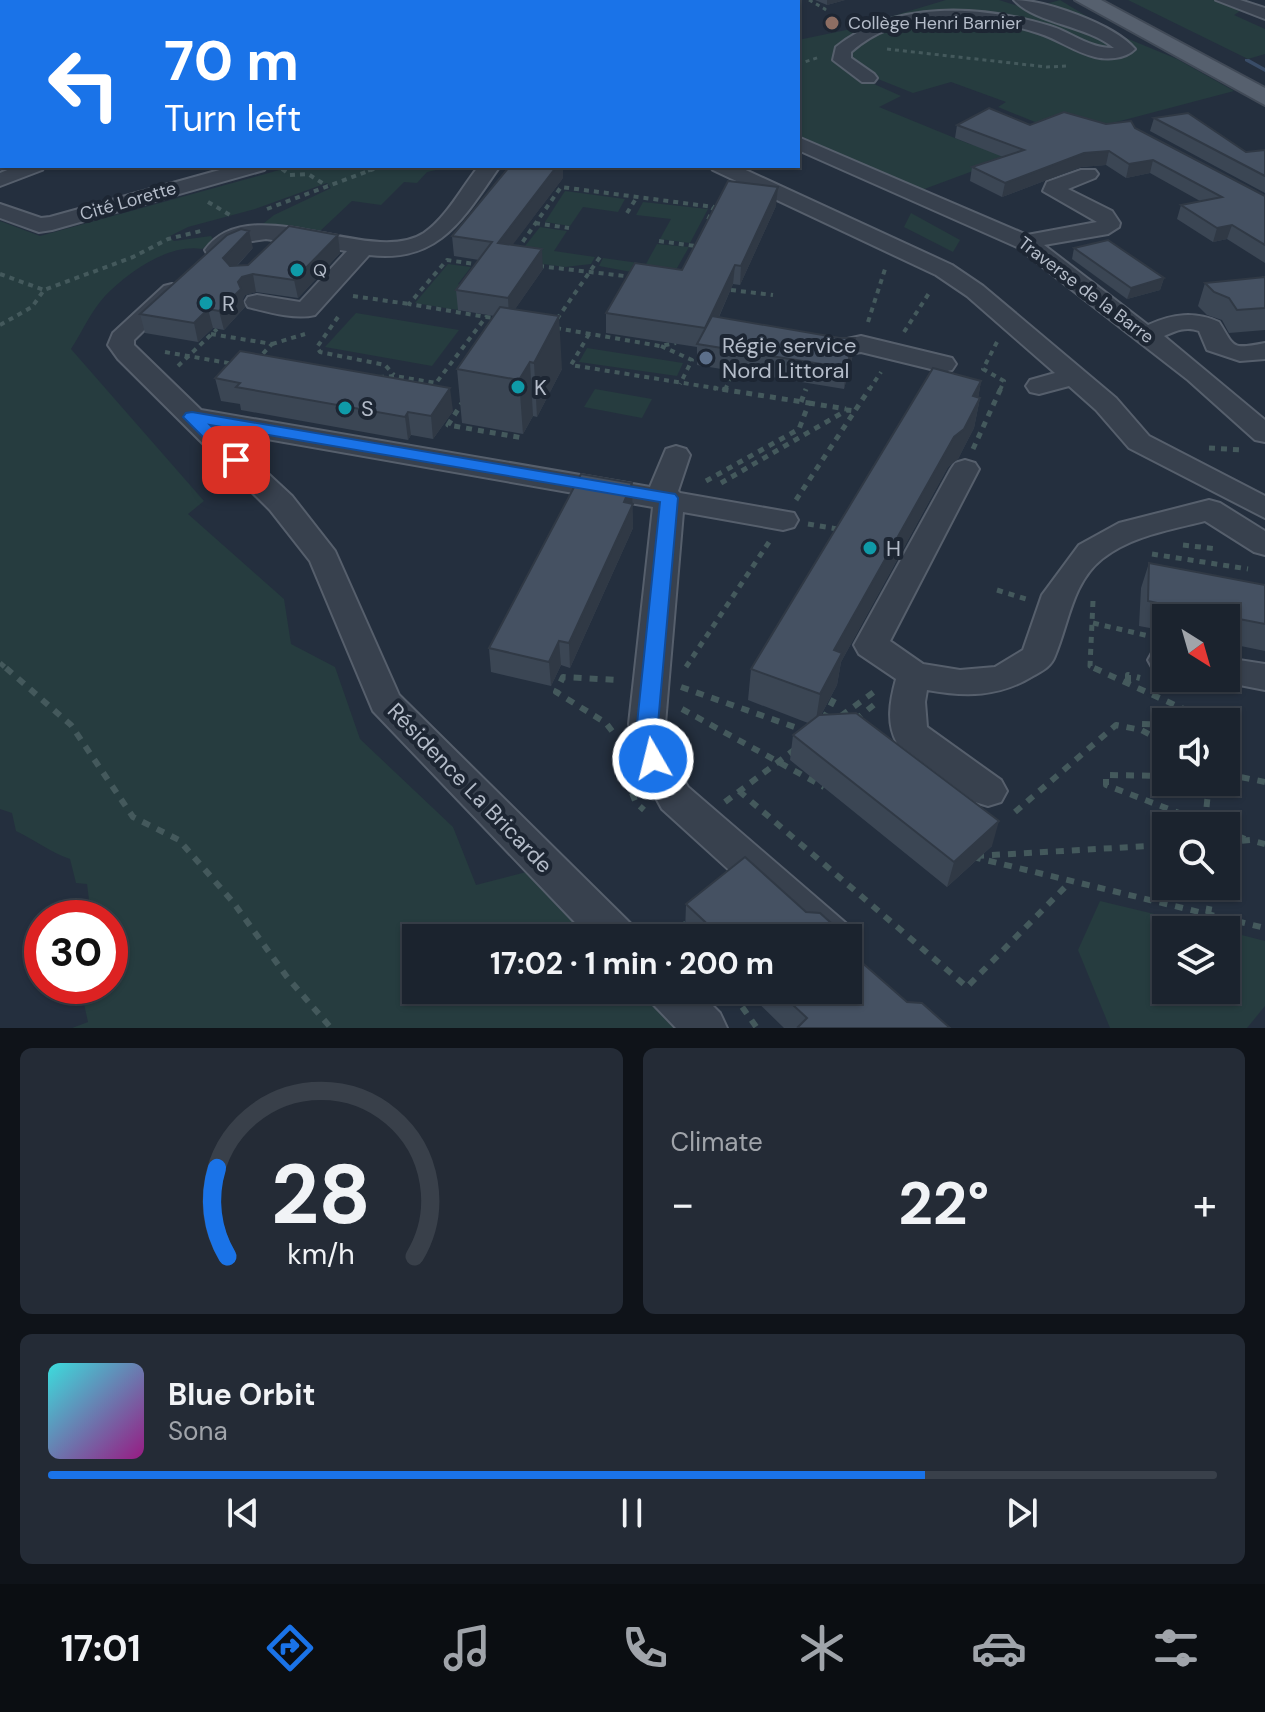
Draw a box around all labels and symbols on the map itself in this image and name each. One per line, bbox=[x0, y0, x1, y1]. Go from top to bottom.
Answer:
place label: Collège Henri Barnier bbox=[848, 11, 1022, 35]
marker: Collège Henri Barnier bbox=[823, 14, 841, 32]
street label: Cité Lorette bbox=[77, 176, 179, 226]
street label: Traverse de la Barre bbox=[1013, 231, 1159, 349]
place label: Q bbox=[313, 258, 327, 282]
marker: Q bbox=[288, 261, 306, 279]
place label: R bbox=[222, 289, 235, 318]
marker: R bbox=[197, 294, 215, 312]
place label: Régie service Nord Littoral bbox=[722, 331, 856, 385]
marker: Régie service Nord Littoral bbox=[697, 349, 715, 367]
place label: K bbox=[534, 373, 547, 402]
marker: K bbox=[509, 378, 527, 396]
place label: S bbox=[361, 394, 374, 423]
marker: S bbox=[336, 399, 354, 417]
pin bbox=[202, 426, 270, 494]
place label: H bbox=[886, 534, 901, 563]
marker: H bbox=[861, 539, 879, 557]
north arrow bbox=[1152, 604, 1240, 692]
street label: Résidence La Bricarde bbox=[381, 697, 559, 879]
position arrow bbox=[611, 717, 695, 801]
speed limit sign: 30 bbox=[24, 900, 128, 1004]

